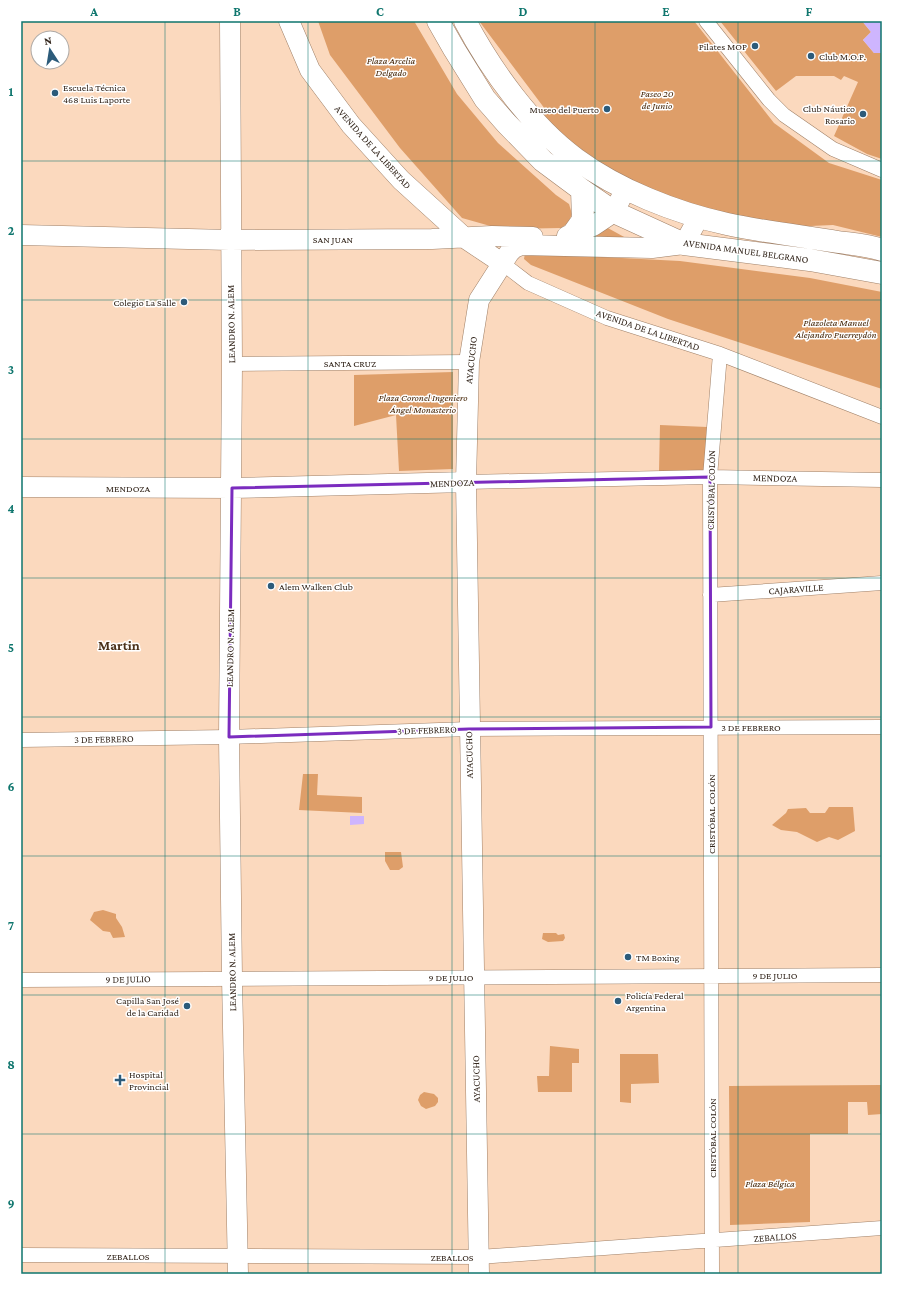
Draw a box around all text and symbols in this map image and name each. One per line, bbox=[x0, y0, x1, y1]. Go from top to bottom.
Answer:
text: A bbox=[89, 4, 98, 19]
text: B bbox=[233, 4, 241, 19]
text: C bbox=[376, 4, 384, 19]
text: D bbox=[519, 4, 528, 19]
text: E bbox=[662, 4, 670, 19]
text: F bbox=[806, 4, 813, 19]
north arrow bbox=[30, 30, 70, 70]
text: N bbox=[43, 33, 53, 47]
place label: Pilates MOP bbox=[699, 41, 747, 52]
marker: Pilates MOP bbox=[750, 41, 760, 51]
marker: Club M.O.P. bbox=[806, 51, 816, 61]
place label: Club M.O.P. bbox=[819, 51, 866, 62]
park label: Plaza Arcelia Delgado bbox=[367, 55, 416, 78]
place label: Escuela Técnica 468 Luis Laporte bbox=[63, 82, 131, 105]
text: 1 bbox=[9, 84, 14, 99]
marker: Escuela Técnica 468 Luis Laporte bbox=[50, 88, 60, 98]
park label: Paseo 20 de Junio bbox=[641, 88, 674, 111]
street label: AVENIDA DE LA LIBERTAD bbox=[333, 103, 414, 191]
place label: Club Náutico Rosario bbox=[803, 103, 855, 126]
place label: Museo del Puerto bbox=[530, 104, 599, 115]
marker: Museo del Puerto bbox=[602, 104, 612, 114]
marker: Club Náutico Rosario bbox=[858, 109, 868, 119]
text: 2 bbox=[8, 223, 15, 238]
street label: SAN JUAN bbox=[313, 234, 354, 245]
street label: AVENIDA MANUEL BELGRANO bbox=[683, 237, 810, 265]
street label: LEANDRO N. ALEM bbox=[225, 285, 237, 363]
place label: Colegio La Salle bbox=[113, 297, 177, 308]
marker: Colegio La Salle bbox=[179, 297, 189, 307]
street label: AVENIDA DE LA LIBERTAD bbox=[595, 307, 701, 353]
park label: Plazoleta Manuel Alejandro Puerreydón bbox=[795, 317, 876, 341]
street label: AYACUCHO bbox=[463, 336, 479, 384]
street label: SANTA CRUZ bbox=[324, 358, 376, 369]
text: 3 bbox=[8, 362, 14, 377]
park label: Plaza Coronel Ingeniero Ángel Monasterio bbox=[379, 392, 467, 415]
street label: CRISTÓBAL COLÓN bbox=[705, 450, 717, 530]
street label: MENDOZA bbox=[753, 472, 798, 484]
street label: MENDOZA bbox=[430, 477, 475, 489]
street label: MENDOZA bbox=[106, 483, 151, 494]
text: 4 bbox=[7, 501, 15, 516]
marker: Alem Walken Club bbox=[266, 581, 276, 591]
place label: Alem Walken Club bbox=[279, 581, 353, 592]
street label: CAJARAVILLE bbox=[768, 582, 824, 596]
street label: LEANDRO N. ALEM bbox=[224, 609, 236, 687]
district label: Martin bbox=[98, 637, 140, 653]
text: 5 bbox=[8, 640, 14, 655]
street label: 3 DE FEBRERO bbox=[721, 722, 781, 733]
street label: 3 DE FEBRERO bbox=[397, 723, 457, 737]
street label: AYACUCHO bbox=[463, 731, 475, 779]
street label: 3 DE FEBRERO bbox=[74, 733, 134, 745]
street label: CRISTÓBAL COLÓN bbox=[706, 774, 717, 854]
text: 6 bbox=[7, 779, 15, 794]
text: 7 bbox=[8, 918, 14, 933]
street label: LEANDRO N. ALEM bbox=[226, 933, 238, 1011]
marker: TM Boxing bbox=[623, 952, 633, 962]
place label: TM Boxing bbox=[636, 952, 680, 963]
street label: 9 DE JULIO bbox=[752, 970, 798, 981]
street label: 9 DE JULIO bbox=[428, 972, 474, 983]
street label: 9 DE JULIO bbox=[105, 973, 151, 985]
place label: Policía Federal Argentina bbox=[626, 990, 684, 1013]
place label: Capilla San José de la Caridad bbox=[116, 995, 180, 1018]
marker: Policía Federal Argentina bbox=[613, 996, 623, 1006]
marker: Capilla San José de la Caridad bbox=[182, 1001, 192, 1011]
street label: AYACUCHO bbox=[470, 1055, 482, 1103]
text: 8 bbox=[7, 1057, 15, 1072]
place label: Hospital Provincial bbox=[129, 1069, 169, 1092]
marker: Hospital Provincial bbox=[114, 1074, 126, 1086]
street label: CRISTÓBAL COLÓN bbox=[707, 1098, 718, 1178]
park label: Plaza Bélgica bbox=[745, 1178, 795, 1189]
text: 9 bbox=[7, 1196, 15, 1211]
street label: ZEBALLOS bbox=[753, 1230, 797, 1244]
street label: ZEBALLOS bbox=[106, 1251, 150, 1262]
street label: ZEBALLOS bbox=[430, 1252, 474, 1263]

